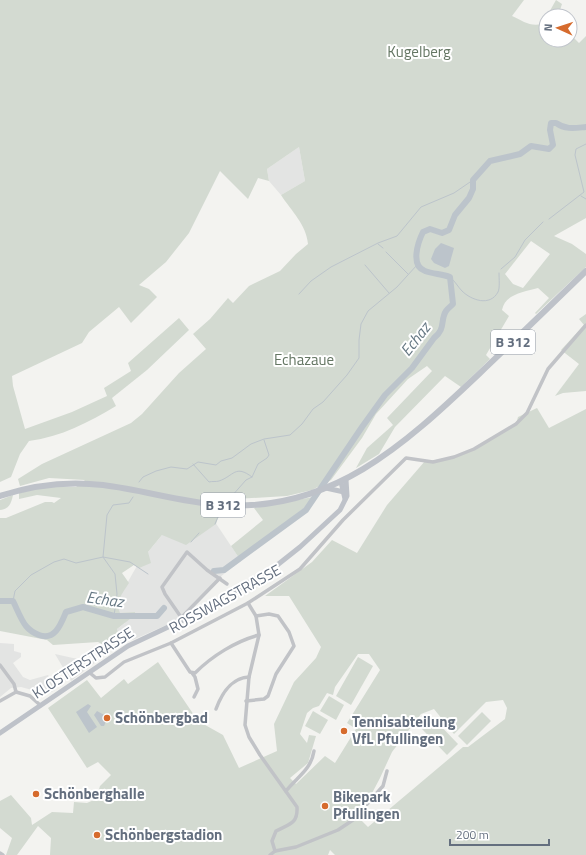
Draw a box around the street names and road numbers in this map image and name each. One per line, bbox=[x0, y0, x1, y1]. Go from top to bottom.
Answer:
road number: B 312 bbox=[491, 330, 535, 354]
road number: B 312 bbox=[201, 493, 245, 517]
street label: ROSSWAGSTRASSE bbox=[165, 558, 285, 639]
street label: KLOSTERSTRASSE bbox=[27, 621, 138, 704]

